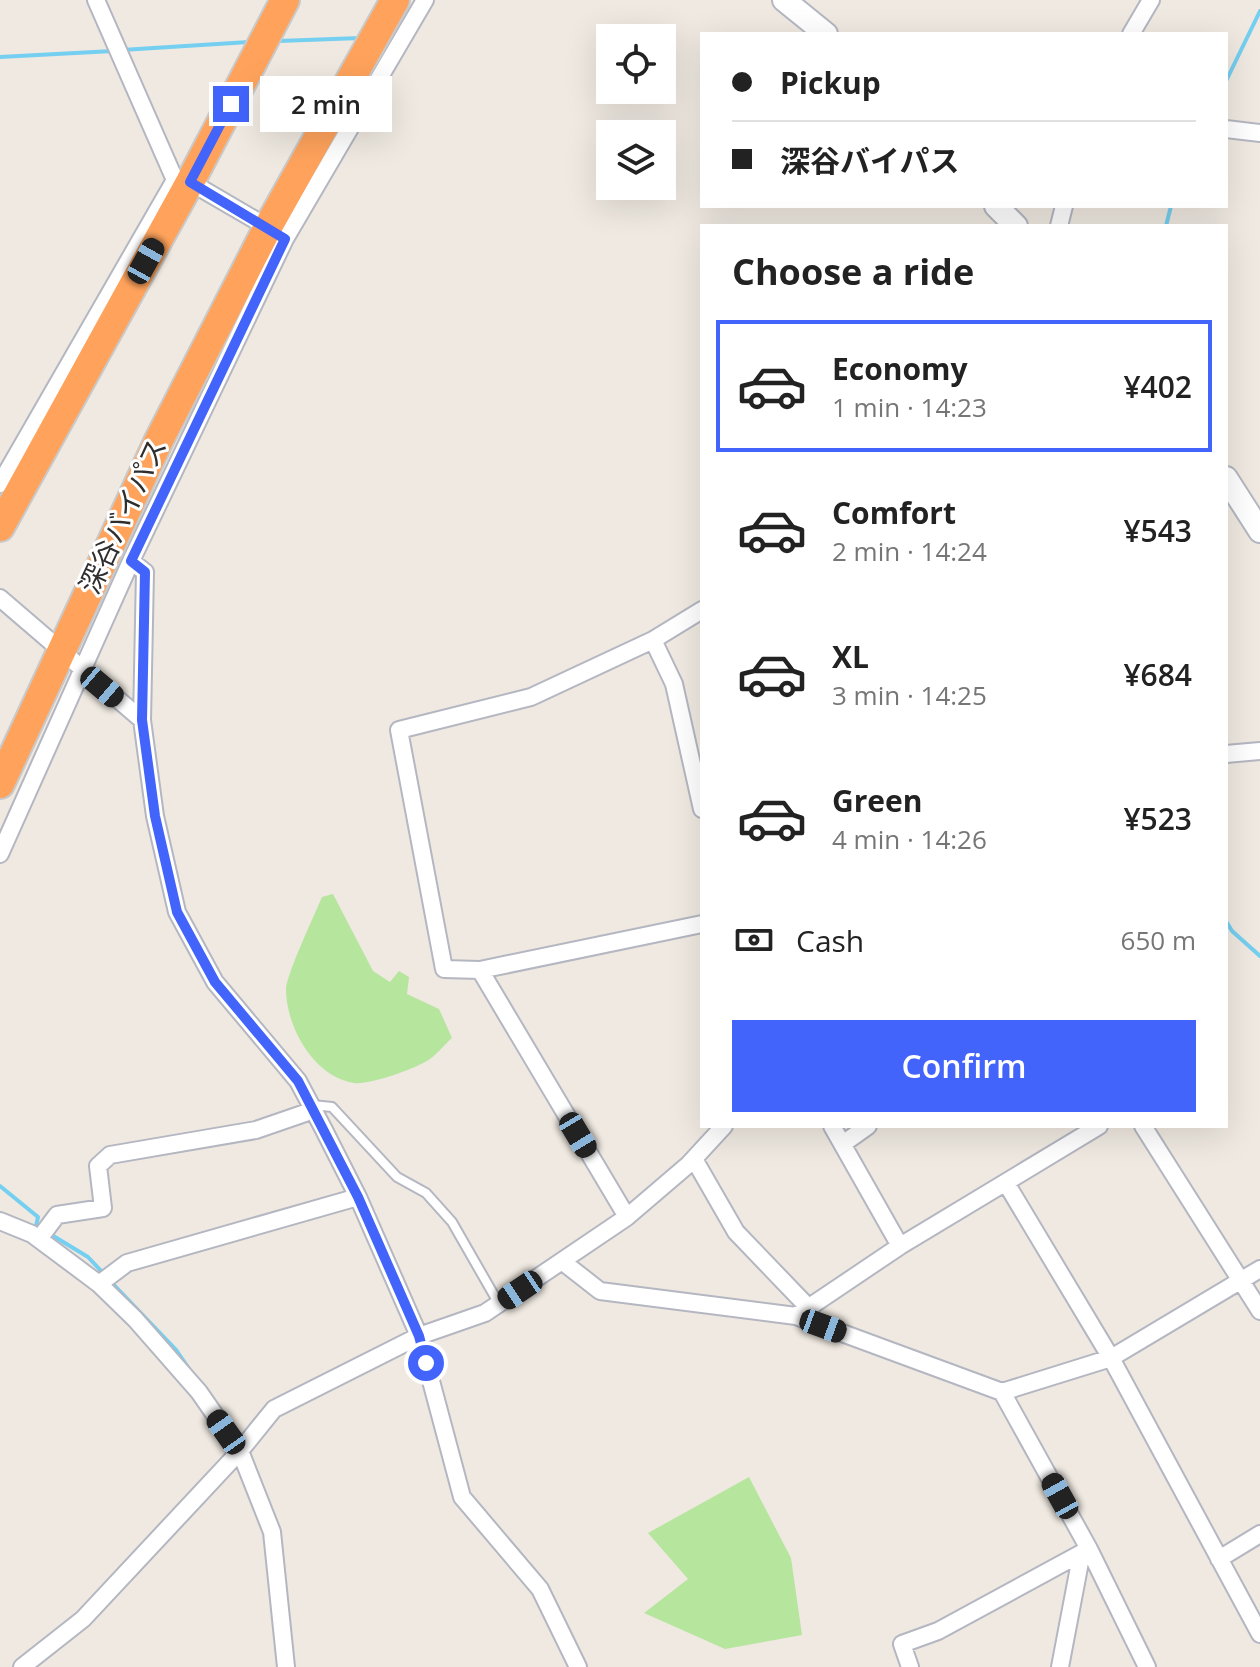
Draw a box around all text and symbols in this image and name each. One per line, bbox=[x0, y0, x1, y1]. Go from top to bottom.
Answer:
map controls bbox=[596, 24, 676, 200]
button: locate bbox=[596, 24, 676, 104]
text: Pickup bbox=[780, 62, 881, 103]
callout: 2 min bbox=[259, 76, 391, 132]
route end bbox=[213, 86, 249, 122]
text: 2 min bbox=[291, 86, 361, 122]
button: layers bbox=[596, 120, 676, 200]
text: 深谷バイパス bbox=[780, 140, 959, 181]
car bbox=[124, 234, 168, 288]
text: Choose a ride bbox=[732, 247, 974, 296]
text: Economy bbox=[832, 348, 968, 389]
icon: car bbox=[736, 350, 808, 422]
text: ¥402 bbox=[1123, 366, 1192, 407]
text: 1 min · 14:23 bbox=[832, 389, 987, 425]
street label: 深谷バイパス bbox=[69, 432, 175, 599]
text: Comfort bbox=[832, 492, 956, 533]
icon: car bbox=[736, 494, 808, 566]
text: ¥543 bbox=[1123, 510, 1192, 551]
text: 2 min · 14:24 bbox=[832, 533, 987, 569]
text: XL bbox=[832, 636, 869, 677]
icon: car bbox=[736, 638, 808, 710]
text: ¥684 bbox=[1123, 654, 1192, 695]
car bbox=[76, 662, 128, 712]
text: 3 min · 14:25 bbox=[832, 677, 987, 713]
text: Green bbox=[832, 780, 923, 821]
icon: car bbox=[736, 782, 808, 854]
text: ¥523 bbox=[1123, 798, 1192, 839]
text: 4 min · 14:26 bbox=[832, 821, 987, 857]
icon: cash bbox=[732, 918, 776, 962]
text: Cash bbox=[796, 920, 864, 961]
text: 650 m bbox=[1121, 922, 1196, 958]
button: Confirm bbox=[732, 1020, 1196, 1112]
car bbox=[555, 1108, 601, 1162]
car bbox=[493, 1267, 547, 1313]
car bbox=[796, 1307, 850, 1345]
route start bbox=[408, 1345, 444, 1381]
car bbox=[202, 1405, 250, 1459]
car bbox=[1038, 1469, 1082, 1523]

